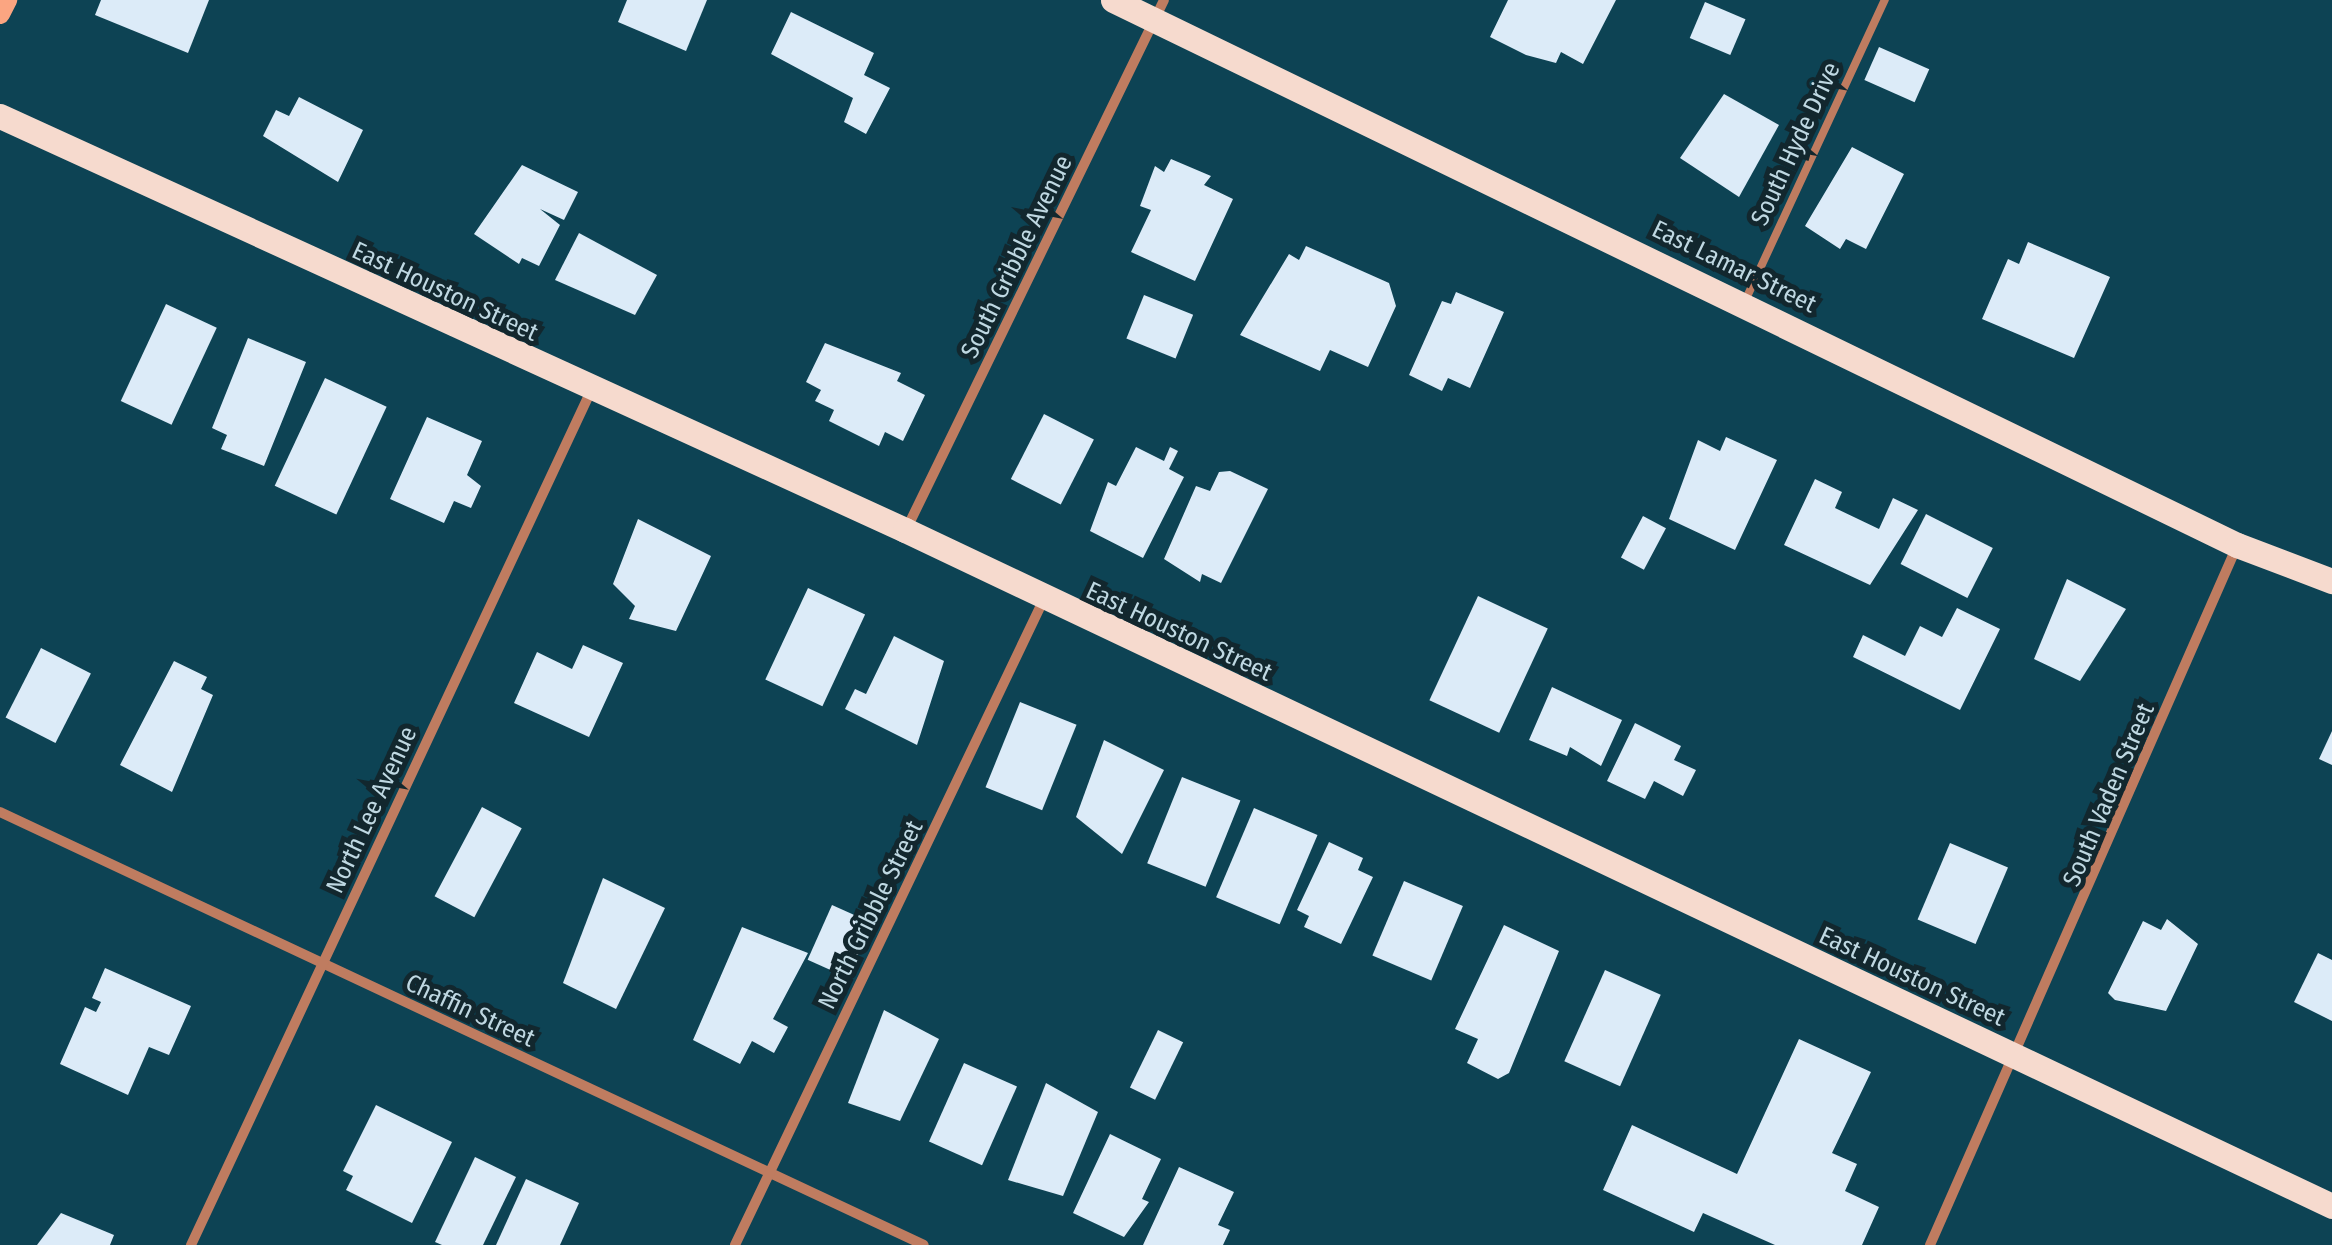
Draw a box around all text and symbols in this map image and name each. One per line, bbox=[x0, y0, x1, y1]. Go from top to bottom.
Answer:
street label: South Hyde Drive bbox=[1745, 58, 1847, 230]
street label: South Gribble Avenue bbox=[955, 151, 1079, 363]
street label: East Lamar Street bbox=[1647, 214, 1821, 320]
street label: East Houston Street bbox=[347, 236, 543, 348]
street label: East Houston Street bbox=[1081, 576, 1277, 688]
street label: South Vaden Street bbox=[2057, 699, 2161, 891]
street label: North Lee Avenue bbox=[320, 722, 424, 898]
street label: North Gribble Street bbox=[812, 816, 930, 1014]
street label: East Houston Street bbox=[1814, 921, 2010, 1033]
street label: Chaffin Street bbox=[401, 968, 539, 1054]

